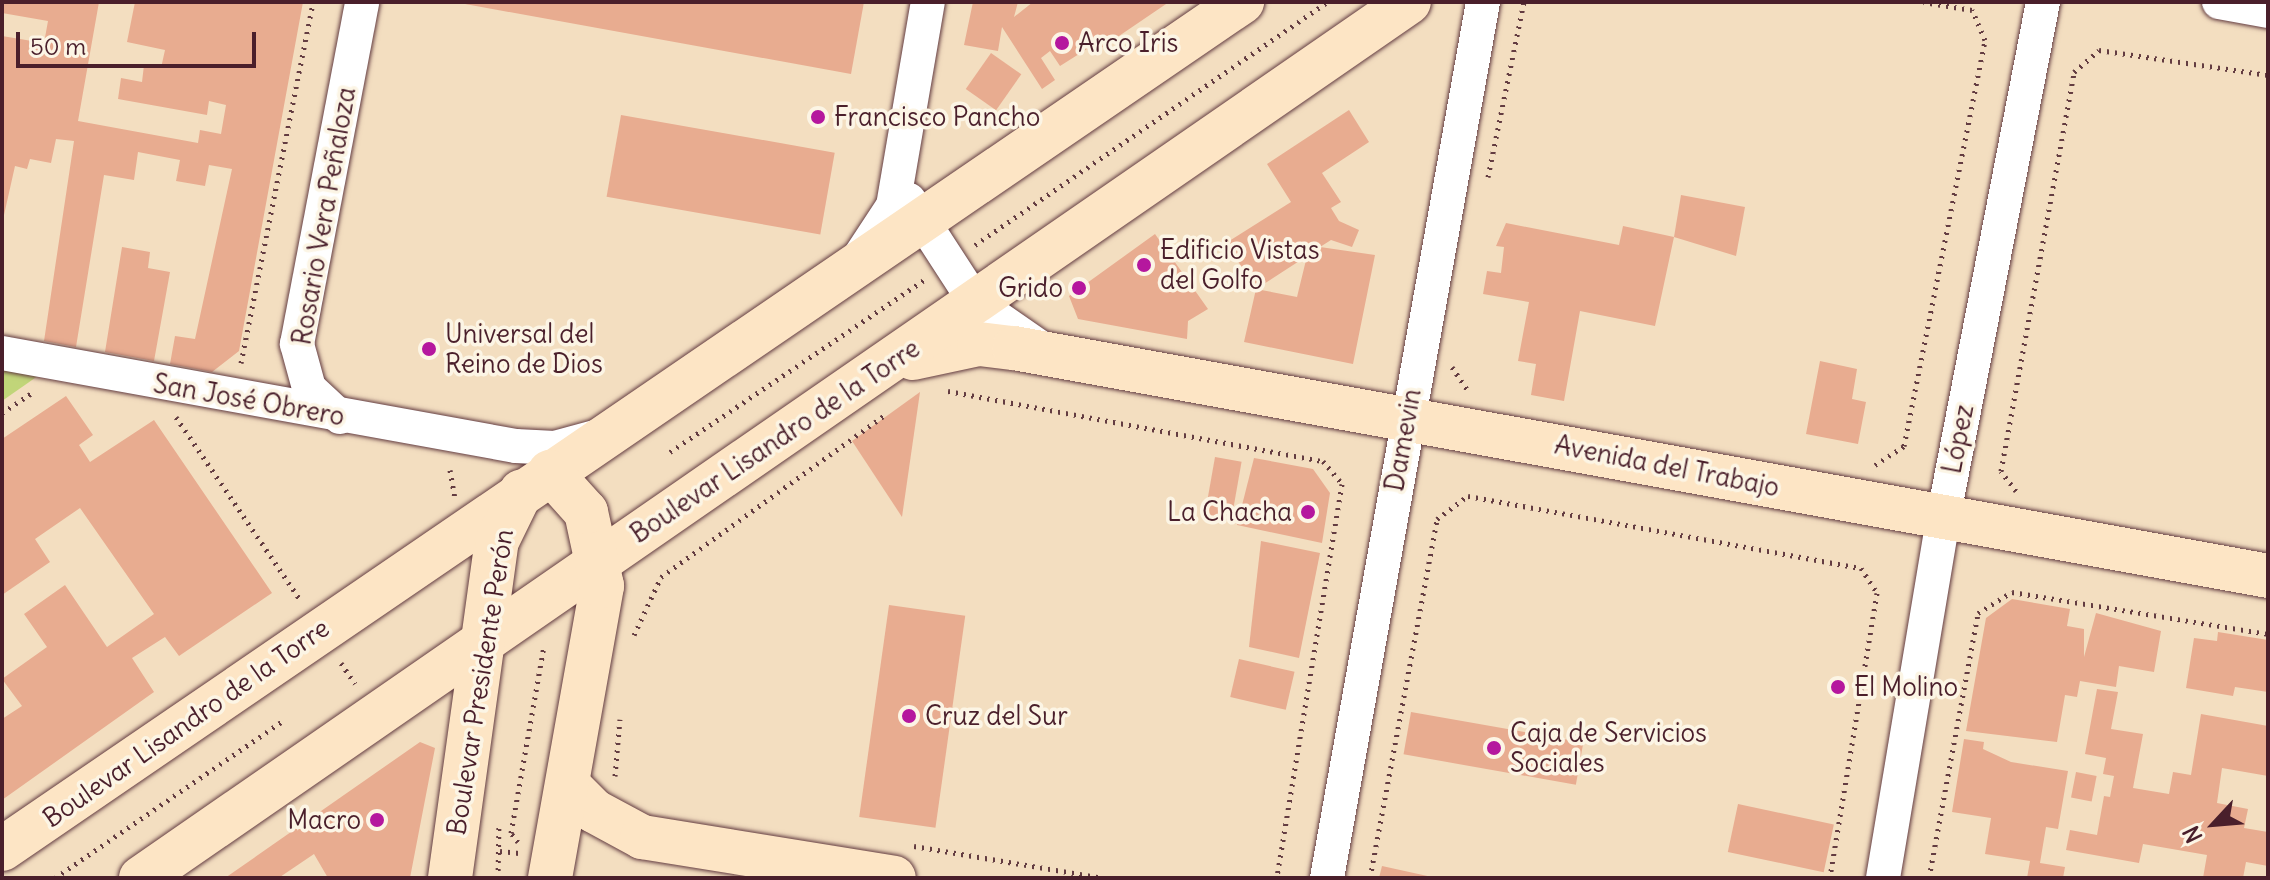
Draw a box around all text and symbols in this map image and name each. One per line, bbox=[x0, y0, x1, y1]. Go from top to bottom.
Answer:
scale bar bbox=[20, 16, 260, 66]
place label: Arco Iris bbox=[1078, 27, 1178, 59]
text: 50 m bbox=[30, 31, 86, 61]
marker: Arco Iris bbox=[1053, 34, 1071, 52]
street label: Rosario Vera Peñaloza bbox=[286, 85, 362, 347]
place label: Francisco Pancho bbox=[834, 101, 1040, 133]
marker: Francisco Pancho bbox=[809, 108, 827, 126]
place label: Edificio Vistas del Golfo bbox=[1160, 234, 1320, 296]
marker: Edificio Vistas del Golfo bbox=[1135, 256, 1153, 274]
place label: Grido bbox=[998, 272, 1063, 304]
marker: Grido bbox=[1070, 279, 1088, 297]
place label: Universal del Reino de Dios bbox=[445, 318, 603, 380]
street label: Boulevar Lisandro de la Torre bbox=[624, 332, 926, 550]
marker: Universal del Reino de Dios bbox=[420, 340, 438, 358]
street label: San José Obrero bbox=[151, 368, 347, 432]
street label: Damevin bbox=[1379, 386, 1427, 494]
street label: López bbox=[1936, 402, 1980, 476]
street label: Avenida del Trabajo bbox=[1552, 429, 1782, 503]
place label: La Chacha bbox=[1167, 496, 1292, 528]
marker: La Chacha bbox=[1299, 503, 1317, 521]
street label: Boulevar Presidente Perón bbox=[440, 527, 520, 837]
street label: Boulevar Lisandro de la Torre bbox=[37, 612, 335, 834]
place label: El Molino bbox=[1854, 671, 1958, 703]
marker: El Molino bbox=[1829, 678, 1847, 696]
place label: Cruz del Sur bbox=[925, 700, 1068, 732]
marker: Cruz del Sur bbox=[900, 707, 918, 725]
place label: Caja de Servicios Sociales bbox=[1510, 717, 1707, 778]
marker: Caja de Servicios Sociales bbox=[1485, 739, 1503, 757]
north arrow bbox=[2174, 784, 2254, 864]
place label: Macro bbox=[287, 804, 361, 836]
marker: Macro bbox=[368, 811, 386, 829]
text: N bbox=[2177, 822, 2208, 847]

